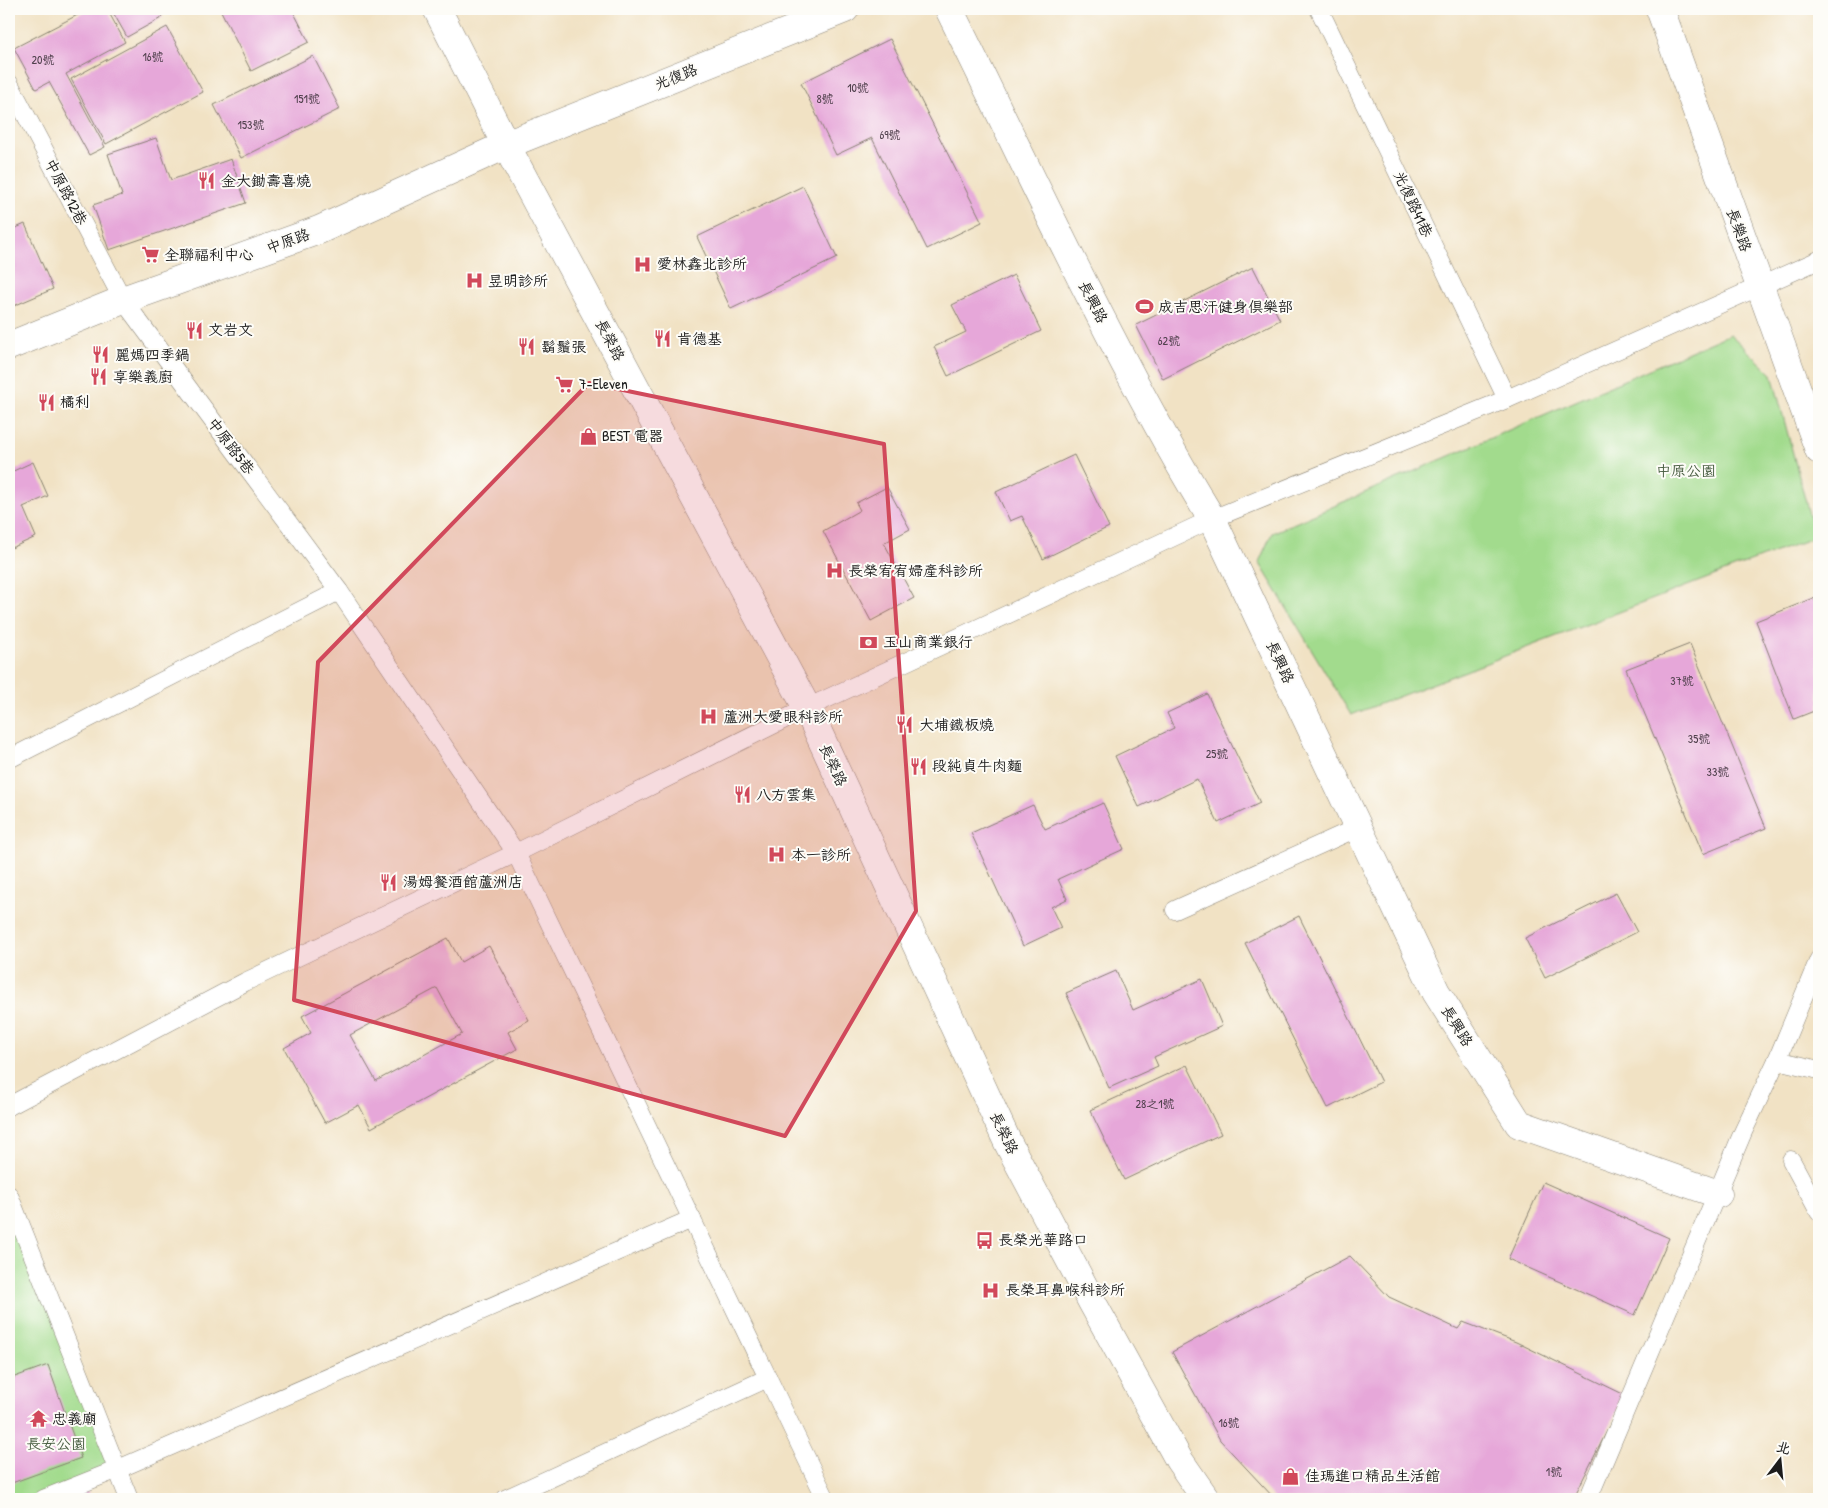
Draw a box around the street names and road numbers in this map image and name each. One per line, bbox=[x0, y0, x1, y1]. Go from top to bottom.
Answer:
street label: 光復路 bbox=[651, 58, 701, 95]
street label: 中原路12巷 bbox=[40, 155, 93, 229]
street label: 光復路41巷 bbox=[1389, 167, 1438, 240]
street label: 長樂路 bbox=[1722, 205, 1757, 255]
street label: 中原路 bbox=[263, 223, 313, 258]
street label: 長興路 bbox=[1074, 277, 1113, 327]
street label: 長榮路 bbox=[591, 315, 630, 365]
street label: 中原路5巷 bbox=[203, 413, 260, 479]
street label: 長興路 bbox=[1261, 637, 1299, 687]
street label: 長榮路 bbox=[814, 740, 852, 790]
street label: 長興路 bbox=[1437, 1001, 1478, 1050]
street label: 長榮路 bbox=[985, 1108, 1024, 1158]

